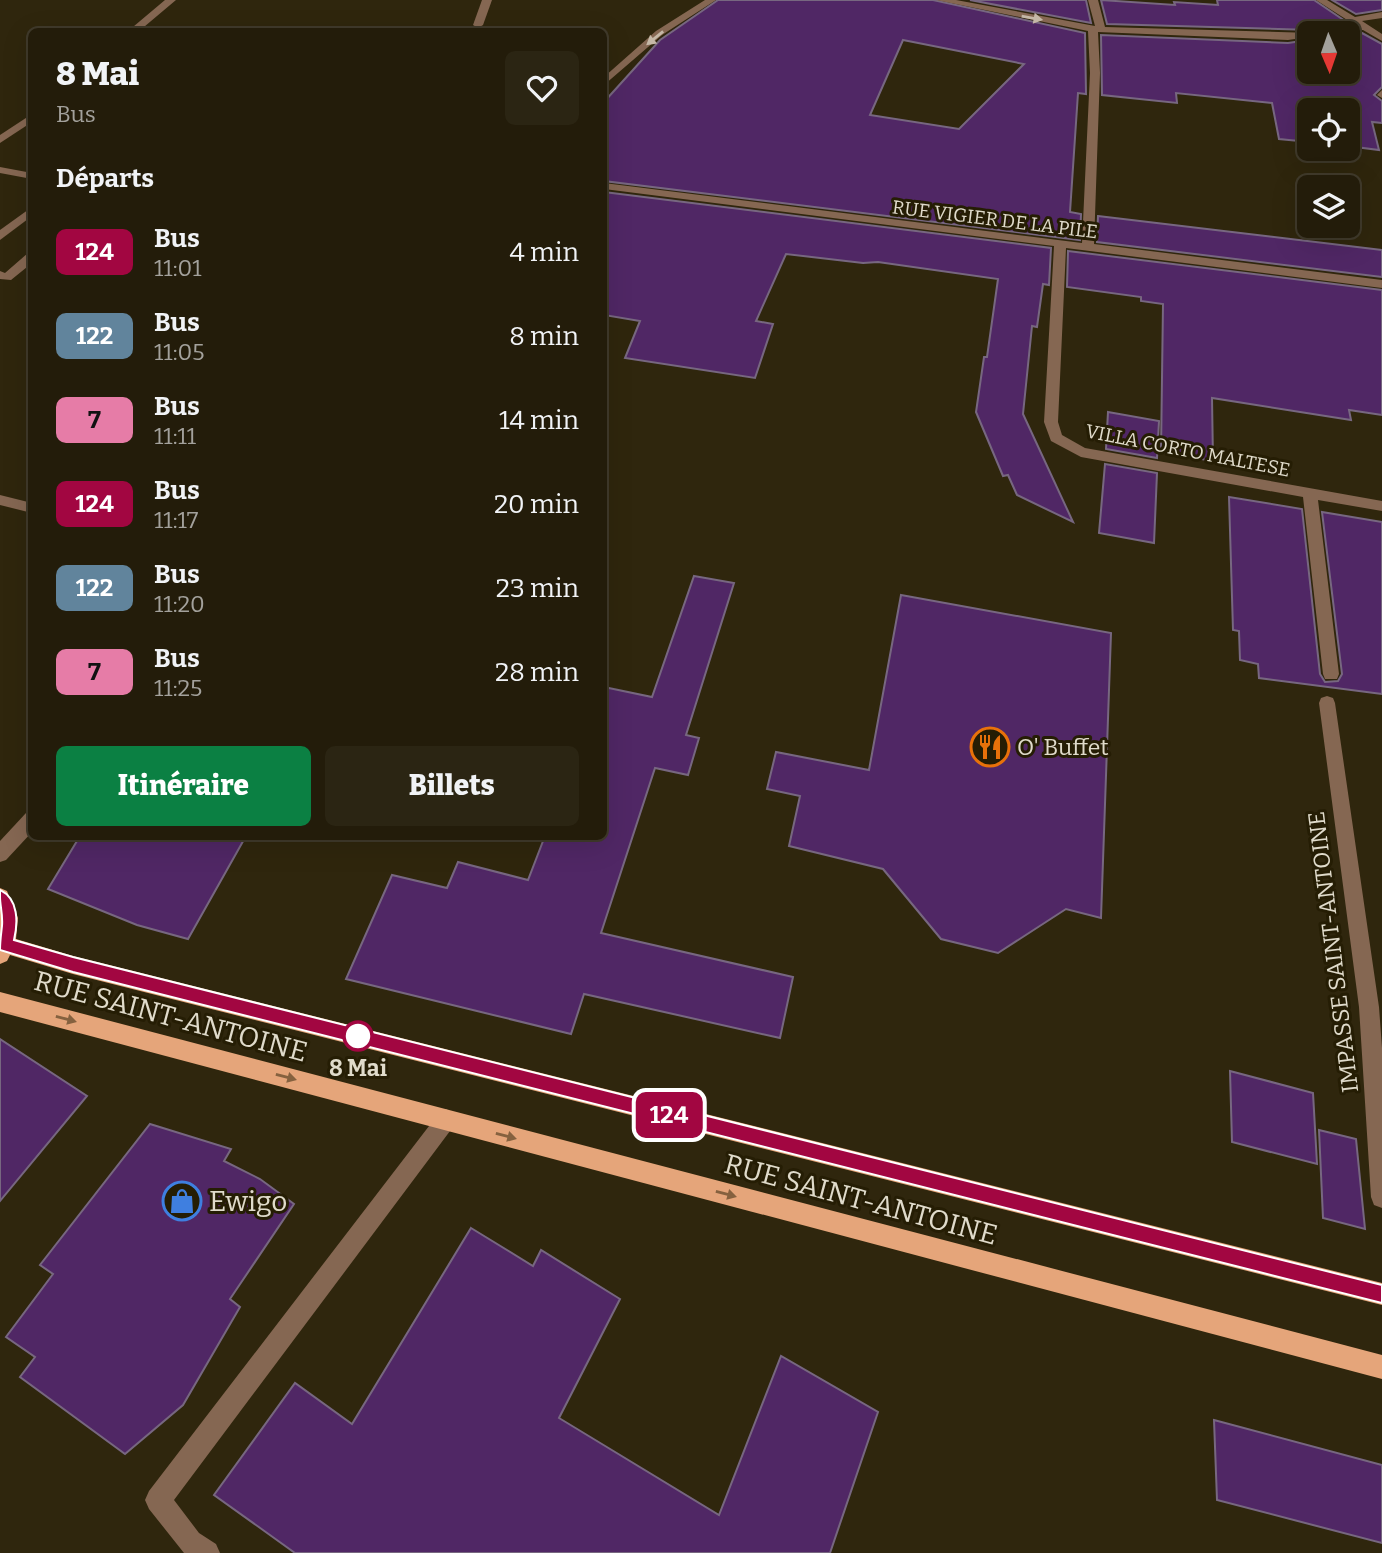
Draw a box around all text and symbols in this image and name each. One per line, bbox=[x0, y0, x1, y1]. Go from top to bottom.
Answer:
one-way arrow bbox=[1021, 13, 1043, 24]
north arrow bbox=[1297, 21, 1360, 84]
map controls bbox=[1297, 21, 1360, 238]
one-way arrow bbox=[646, 30, 664, 45]
button: heart bbox=[505, 51, 579, 125]
text: 8 Mai bbox=[56, 54, 139, 94]
button: locate bbox=[1297, 98, 1360, 161]
text: Bus bbox=[56, 100, 96, 128]
text: Départs bbox=[56, 163, 154, 194]
button: layers bbox=[1297, 175, 1360, 238]
street label: RUE VIGIER DE LA PILE bbox=[891, 195, 1099, 244]
text: Bus bbox=[154, 223, 200, 254]
text: 4 min bbox=[510, 237, 579, 268]
text: 124 bbox=[75, 238, 114, 266]
text: 11:01 bbox=[154, 254, 202, 282]
text: Bus bbox=[154, 307, 200, 338]
text: 8 min bbox=[509, 321, 579, 352]
text: 122 bbox=[76, 322, 113, 350]
text: 11:05 bbox=[154, 338, 205, 366]
text: Bus bbox=[154, 391, 200, 422]
text: 14 min bbox=[499, 405, 579, 436]
text: 7 bbox=[88, 406, 101, 434]
street label: VILLA CORTO MALTESE bbox=[1084, 419, 1292, 482]
text: 11:11 bbox=[154, 422, 196, 450]
text: Bus bbox=[154, 475, 200, 506]
text: 20 min bbox=[494, 489, 579, 520]
text: 124 bbox=[75, 490, 114, 518]
text: 11:17 bbox=[154, 506, 198, 534]
text: Bus bbox=[154, 559, 200, 590]
text: 23 min bbox=[496, 573, 579, 604]
text: 122 bbox=[76, 574, 113, 602]
text: 11:20 bbox=[154, 590, 205, 618]
text: Bus bbox=[154, 643, 200, 674]
text: 28 min bbox=[495, 657, 579, 688]
text: 7 bbox=[88, 658, 101, 686]
text: 11:25 bbox=[154, 674, 202, 702]
restaurant icon: O' Buffet bbox=[969, 726, 1011, 768]
place label: O' Buffet bbox=[1017, 733, 1109, 761]
button: Itinéraire bbox=[56, 746, 311, 826]
button: Billets bbox=[325, 746, 579, 826]
street label: IMPASSE SAINT-ANTOINE bbox=[1302, 810, 1364, 1094]
street label: RUE SAINT-ANTOINE bbox=[31, 964, 311, 1069]
one-way arrow bbox=[56, 1014, 77, 1024]
marker: 8 Mai bbox=[343, 1021, 373, 1051]
place label: 8 Mai bbox=[329, 1054, 387, 1082]
one-way arrow bbox=[276, 1073, 297, 1083]
line badge: 124 bbox=[629, 1092, 709, 1138]
text: 124 bbox=[650, 1101, 688, 1129]
one-way arrow bbox=[495, 1131, 517, 1142]
street label: RUE SAINT-ANTOINE bbox=[721, 1147, 1001, 1252]
shop icon: Ewigo bbox=[161, 1180, 203, 1222]
place label: Ewigo bbox=[209, 1185, 287, 1218]
one-way arrow bbox=[715, 1189, 737, 1200]

